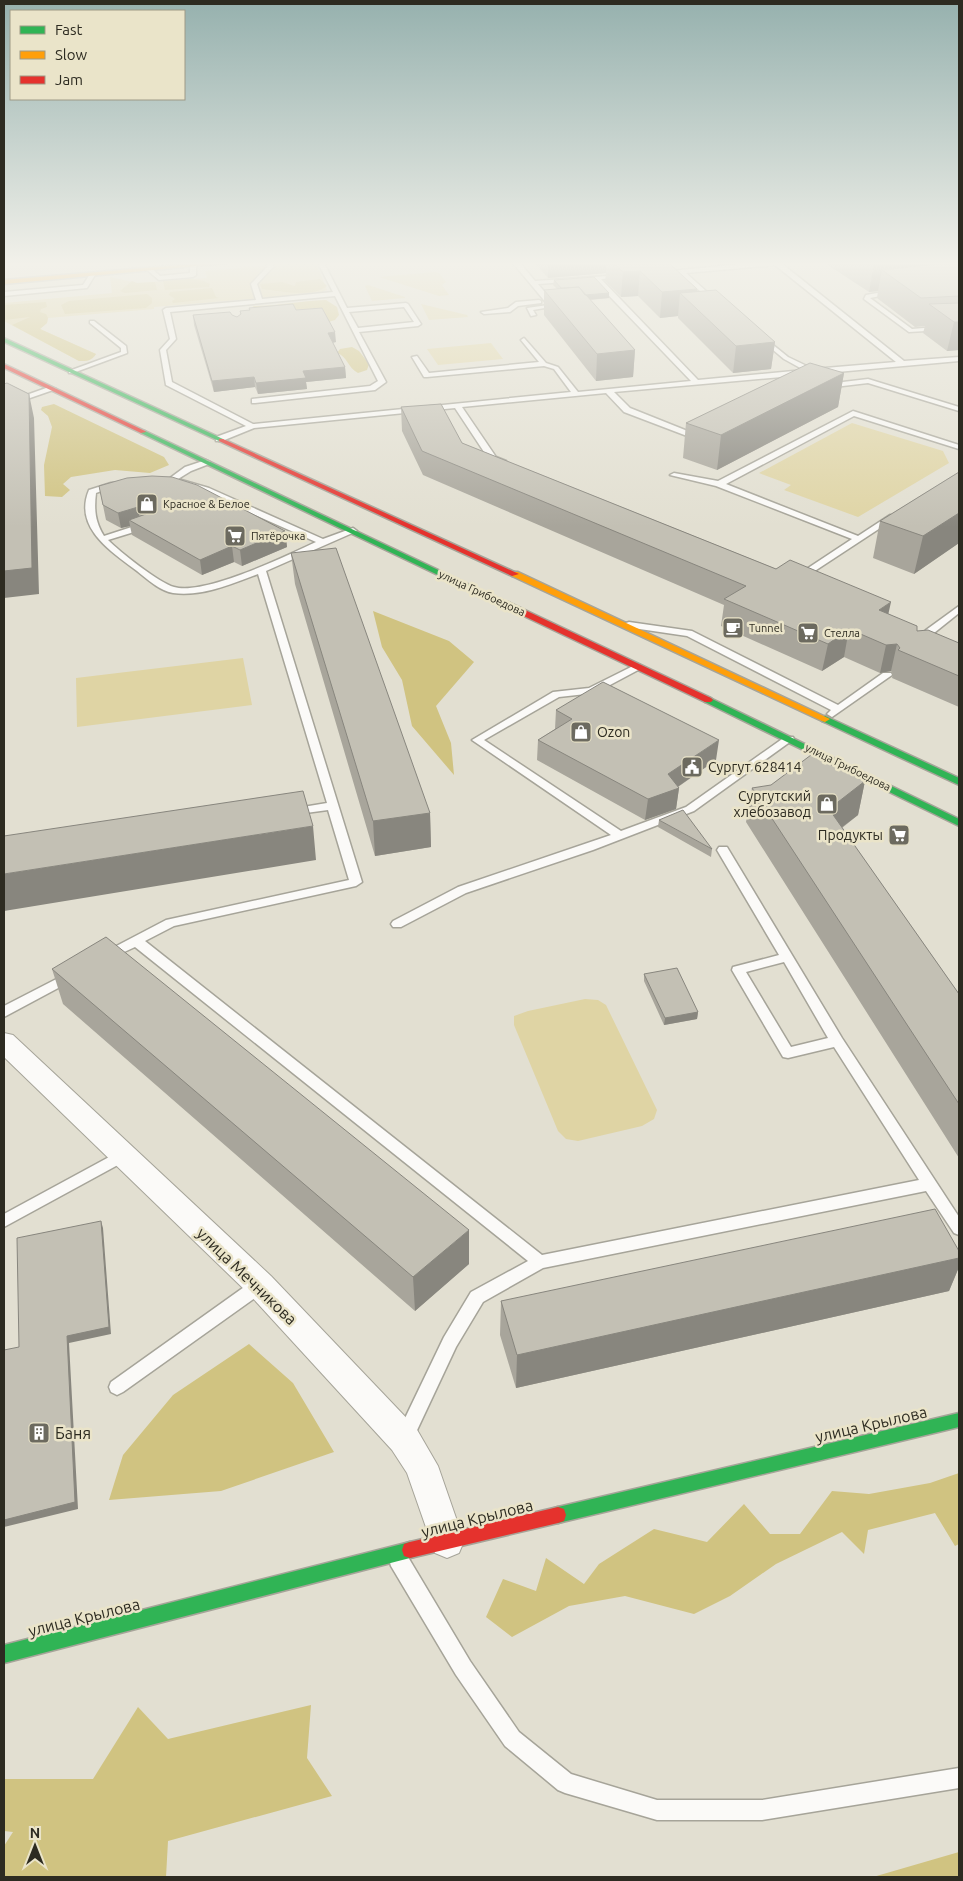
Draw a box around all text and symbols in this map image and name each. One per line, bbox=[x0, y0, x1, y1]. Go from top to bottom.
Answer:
legend bbox=[10, 10, 185, 100]
text: Fast bbox=[55, 21, 83, 38]
text: Slow bbox=[55, 46, 88, 63]
text: Jam bbox=[55, 71, 83, 88]
shop icon: Красное & Белое bbox=[135, 492, 159, 516]
place label: Красное & Белое bbox=[163, 498, 250, 510]
supermarket icon: Пятёрочка bbox=[223, 524, 247, 548]
place label: Пятёрочка bbox=[251, 530, 305, 542]
street label: улица Грибоедова bbox=[437, 568, 527, 618]
cafe icon: Tunnel bbox=[721, 616, 745, 640]
supermarket icon: Стелла bbox=[796, 621, 820, 645]
place label: Tunnel bbox=[749, 622, 783, 634]
place label: Стелла bbox=[824, 627, 860, 639]
shop icon: Ozon bbox=[569, 720, 593, 744]
place label: Ozon bbox=[597, 724, 630, 740]
street label: улица Грибоедова bbox=[803, 741, 893, 793]
public building icon: Сургут 628414 bbox=[680, 755, 704, 779]
place label: Сургут 628414 bbox=[708, 759, 801, 775]
place label: Сургутский хлебозавод bbox=[733, 788, 811, 820]
shop icon: Сургутский хлебозавод bbox=[815, 792, 839, 816]
supermarket icon: Продукты bbox=[887, 823, 911, 847]
place label: Продукты bbox=[818, 827, 883, 843]
street label: улица Мечникова bbox=[193, 1224, 301, 1328]
street label: улица Крылова bbox=[813, 1402, 929, 1446]
building icon: Баня bbox=[27, 1421, 51, 1445]
place label: Баня bbox=[55, 1424, 91, 1442]
street label: улица Крылова bbox=[419, 1495, 535, 1541]
street label: улица Крылова bbox=[26, 1594, 142, 1640]
north arrow bbox=[10, 1821, 60, 1871]
text: N bbox=[30, 1825, 40, 1841]

